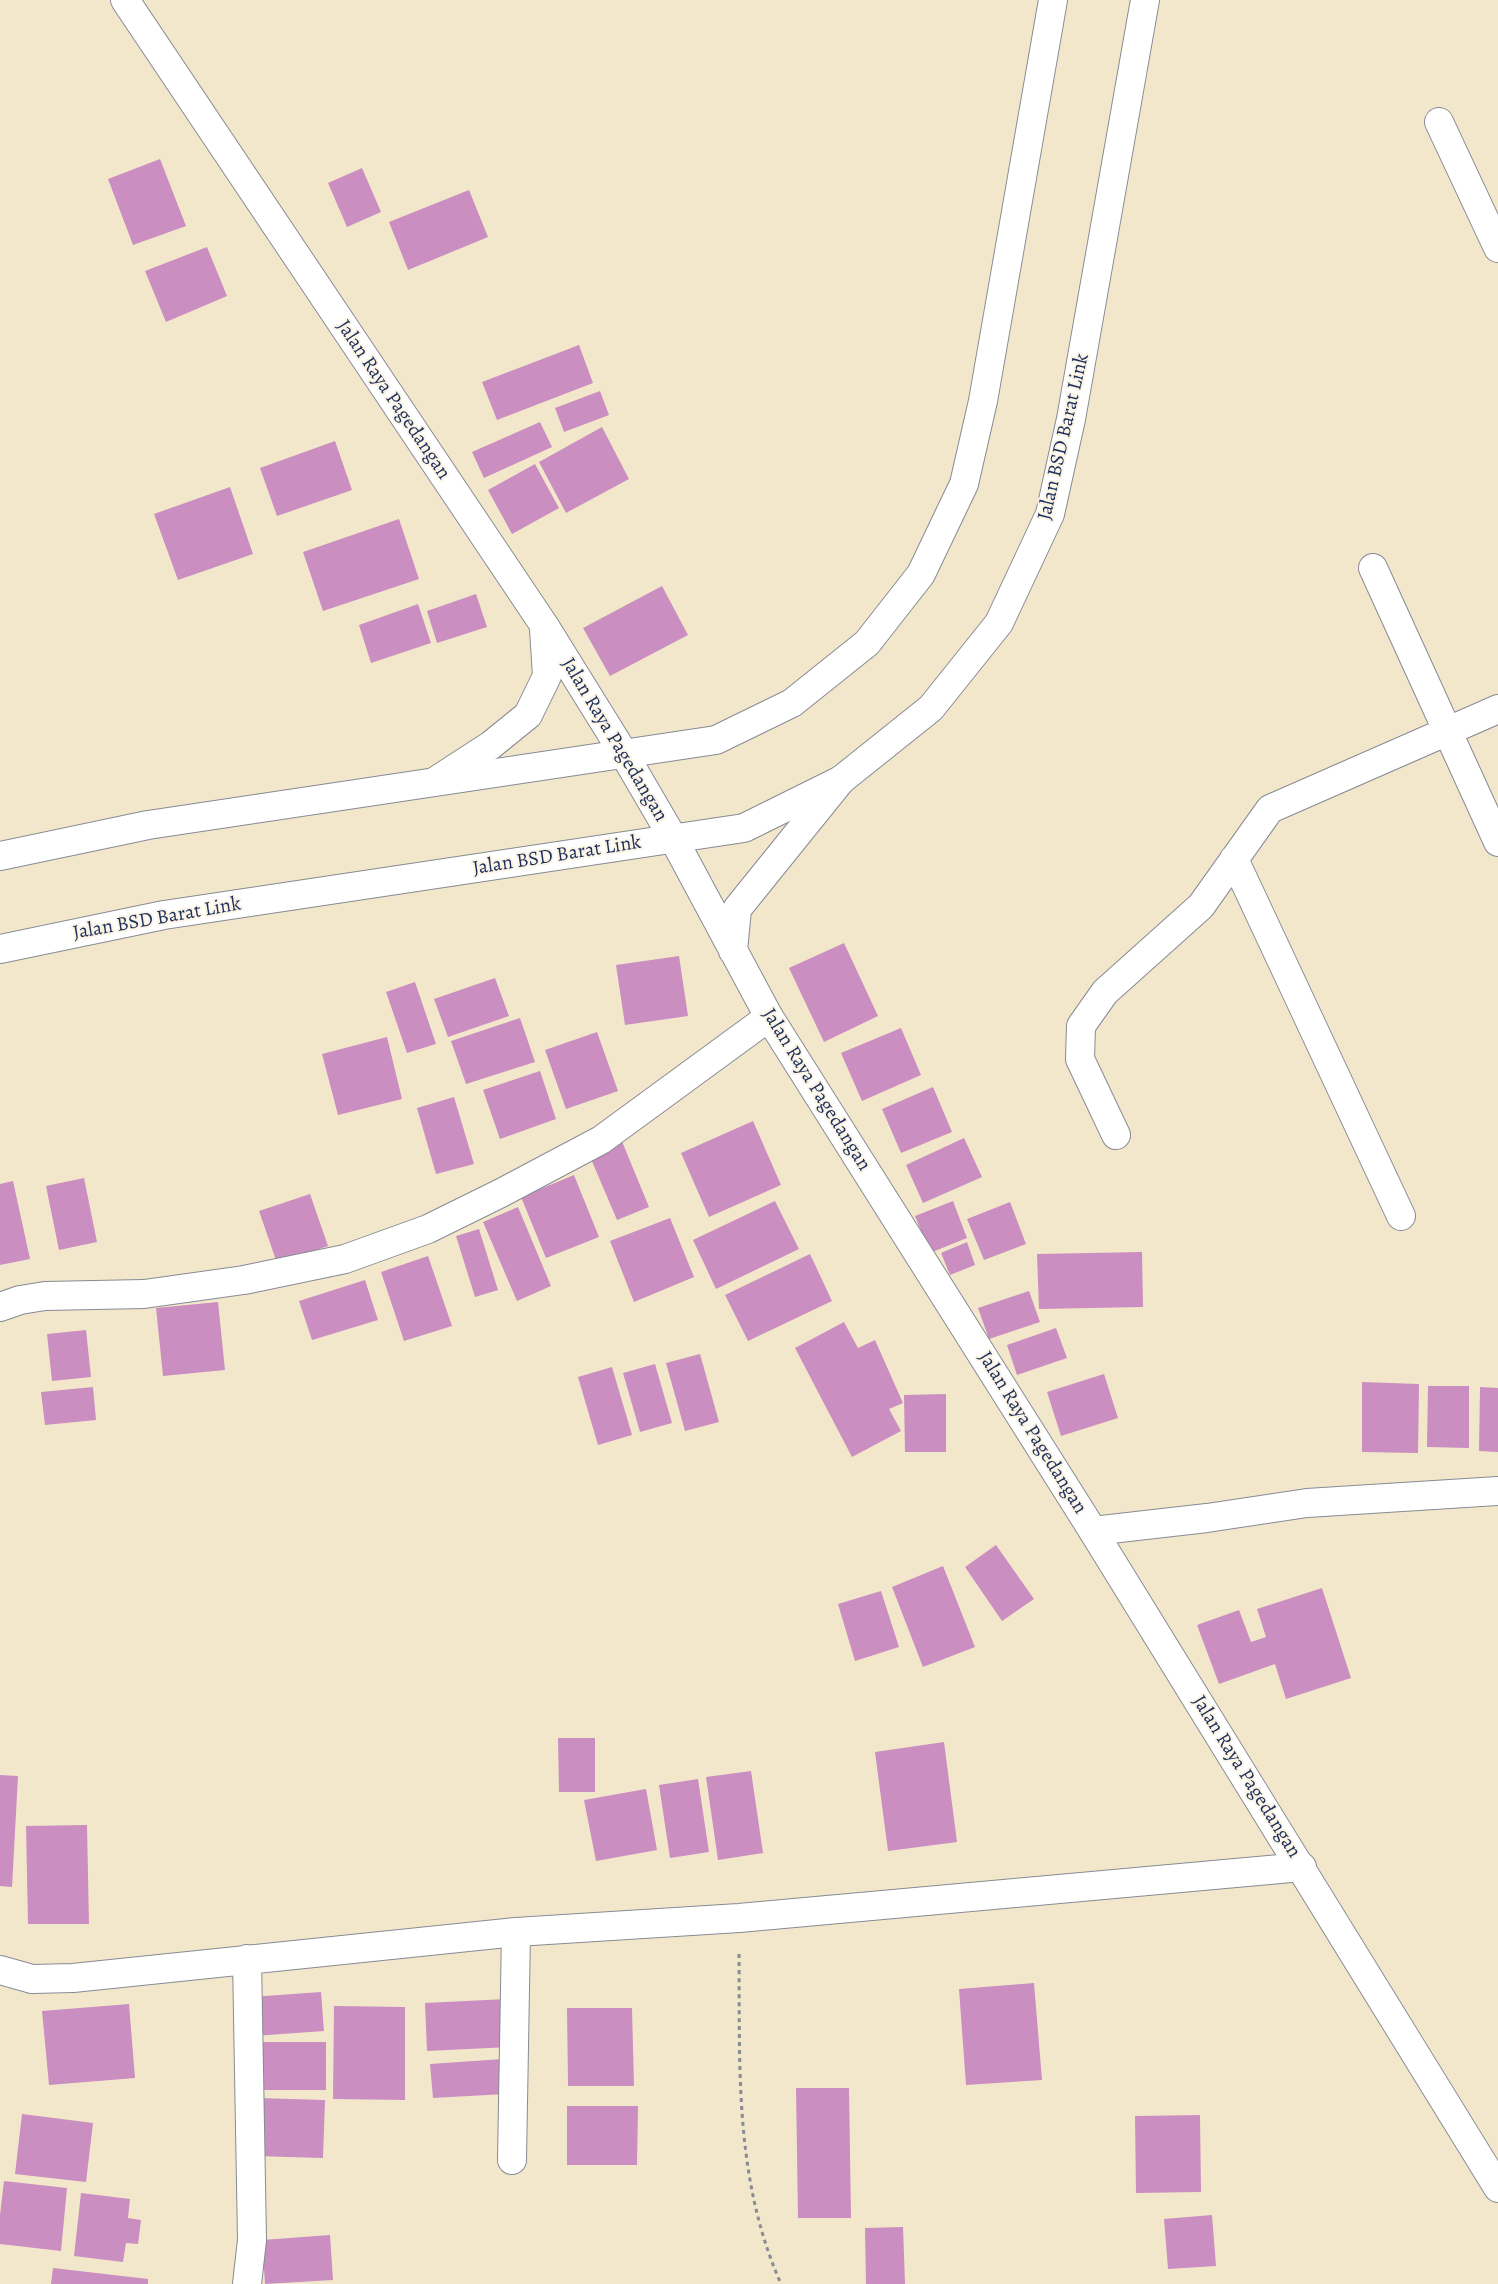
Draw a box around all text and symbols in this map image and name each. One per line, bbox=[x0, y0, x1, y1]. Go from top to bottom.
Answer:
street label: Jalan Raya Pagedangan bbox=[331, 316, 455, 484]
street label: Jalan BSD Barat Link bbox=[1033, 351, 1095, 523]
street label: Jalan Raya Pagedangan bbox=[556, 654, 672, 826]
street label: Jalan BSD Barat Link bbox=[471, 831, 643, 881]
street label: Jalan BSD Barat Link bbox=[71, 892, 243, 946]
street label: Jalan Raya Pagedangan bbox=[756, 1004, 876, 1176]
street label: Jalan Raya Pagedangan bbox=[972, 1347, 1092, 1519]
street label: Jalan Raya Pagedangan bbox=[1186, 1691, 1306, 1863]

